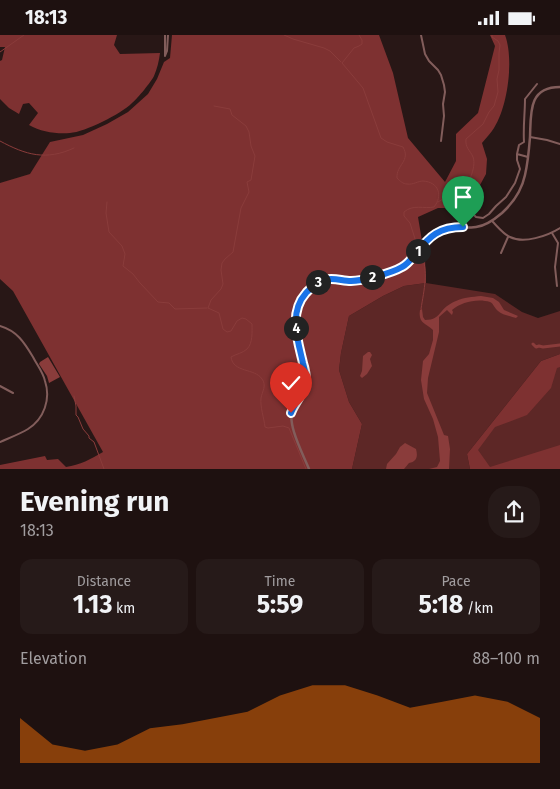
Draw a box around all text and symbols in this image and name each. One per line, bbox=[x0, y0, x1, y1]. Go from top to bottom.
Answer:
text: 18:13 bbox=[25, 6, 67, 29]
pin bbox=[442, 176, 484, 227]
icon: arrive bbox=[449, 183, 477, 211]
pin: 1 bbox=[406, 239, 430, 263]
text: 1 bbox=[415, 243, 422, 260]
pin: 2 bbox=[360, 265, 384, 289]
pin: 3 bbox=[306, 269, 330, 295]
text: 2 bbox=[369, 269, 376, 286]
text: 3 bbox=[315, 274, 322, 291]
pin: 4 bbox=[284, 315, 308, 341]
text: 4 bbox=[293, 320, 300, 337]
pin bbox=[270, 362, 312, 413]
icon: check bbox=[277, 369, 305, 397]
text: Evening run bbox=[20, 485, 169, 518]
button: share bbox=[488, 486, 540, 538]
text: 18:13 bbox=[20, 521, 54, 540]
text: Distance bbox=[77, 573, 131, 590]
text: Time bbox=[265, 573, 295, 590]
text: Pace bbox=[441, 573, 471, 590]
text: 1.13 bbox=[73, 590, 112, 620]
text: 5:59 bbox=[257, 590, 303, 620]
text: 5:18 bbox=[419, 590, 463, 620]
text: km bbox=[112, 600, 135, 617]
text: /km bbox=[463, 600, 493, 617]
text: Elevation bbox=[20, 649, 87, 668]
text: 88–100 m bbox=[472, 649, 540, 668]

